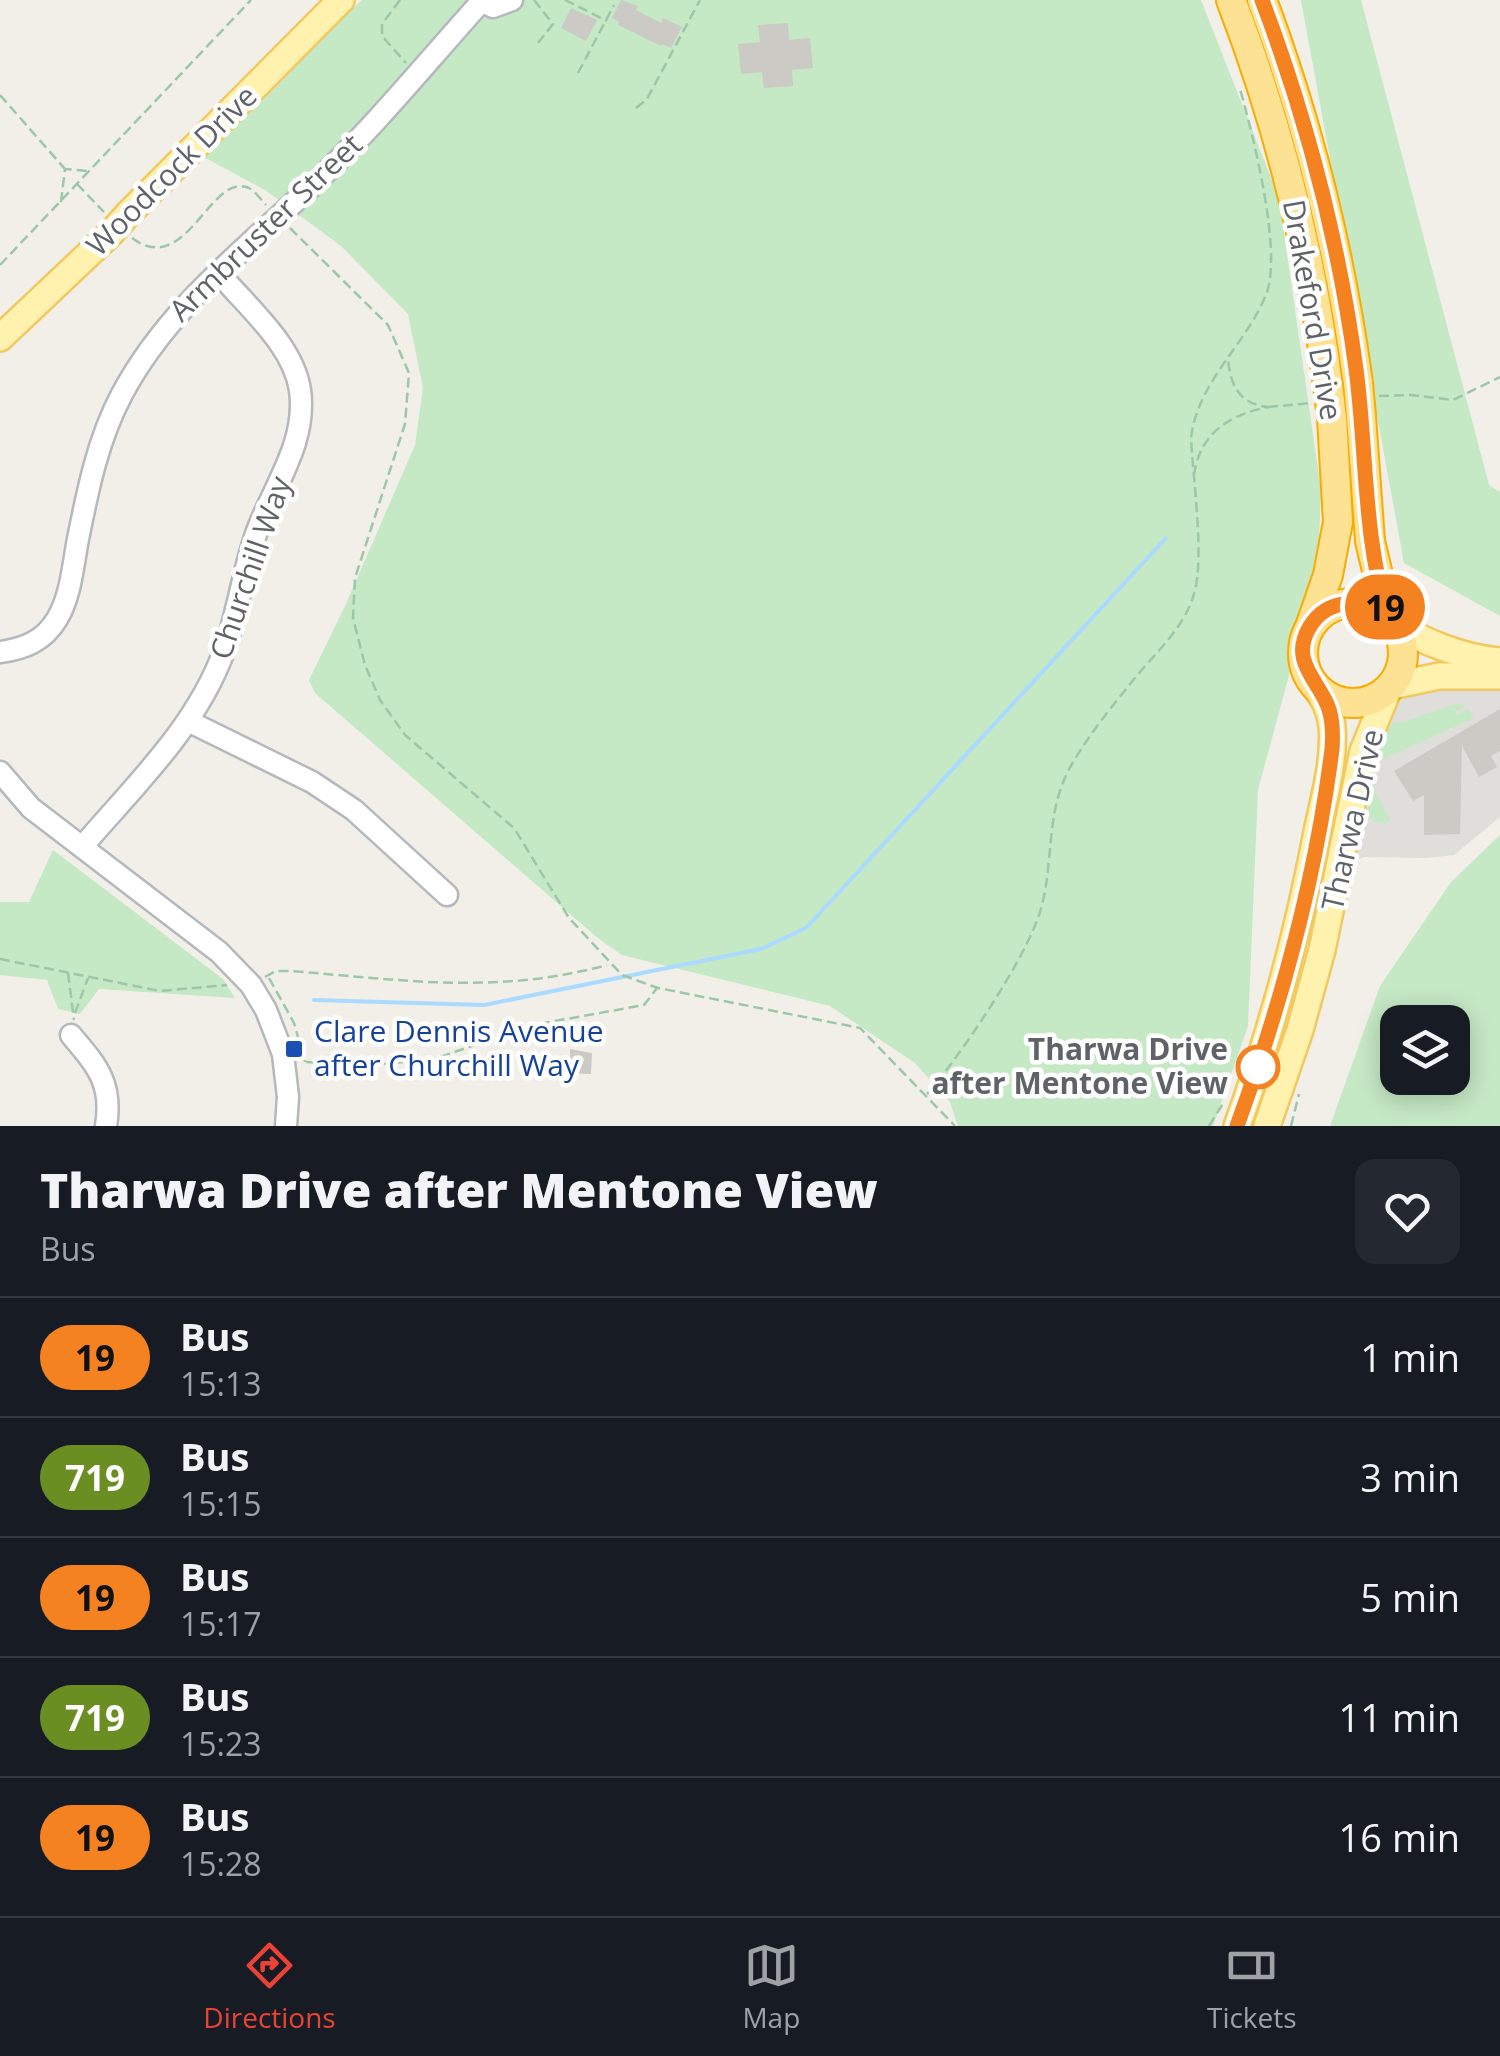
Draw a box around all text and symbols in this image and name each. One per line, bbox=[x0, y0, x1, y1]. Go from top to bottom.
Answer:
street label: Woodcock Drive bbox=[77, 76, 265, 264]
street label: Armbruster Street bbox=[159, 124, 370, 330]
street label: Drakeford Drive bbox=[1274, 196, 1353, 423]
street label: Churchill Way bbox=[199, 470, 300, 664]
line badge: 19 bbox=[1340, 574, 1430, 640]
text: 19 bbox=[1365, 584, 1405, 631]
street label: Tharwa Drive bbox=[1311, 725, 1392, 914]
map controls bbox=[1380, 1005, 1470, 1095]
button: layers bbox=[1380, 1005, 1470, 1095]
place label: Clare Dennis Avenue after Churchill Way bbox=[314, 1010, 604, 1085]
place label: Tharwa Drive after Mentone View bbox=[931, 1028, 1228, 1103]
marker: Clare Dennis Avenue after Churchill Way bbox=[283, 1038, 305, 1060]
marker: Tharwa Drive after Mentone View bbox=[1237, 1046, 1279, 1088]
text: Tharwa Drive after Mentone View bbox=[40, 1157, 878, 1222]
button: heart bbox=[1355, 1159, 1460, 1264]
text: Bus bbox=[40, 1227, 96, 1270]
text: Bus bbox=[180, 1310, 249, 1362]
text: 1 min bbox=[1360, 1331, 1460, 1383]
text: 19 bbox=[75, 1334, 115, 1381]
text: 15:13 bbox=[180, 1362, 262, 1405]
text: Bus bbox=[180, 1430, 249, 1482]
text: 3 min bbox=[1360, 1451, 1460, 1503]
text: 719 bbox=[65, 1454, 125, 1501]
text: 15:15 bbox=[180, 1482, 262, 1525]
text: Bus bbox=[180, 1550, 249, 1602]
text: 5 min bbox=[1360, 1571, 1460, 1623]
text: 19 bbox=[75, 1574, 115, 1621]
text: 15:17 bbox=[180, 1602, 262, 1645]
text: Bus bbox=[180, 1670, 249, 1722]
text: 11 min bbox=[1339, 1691, 1460, 1743]
text: 719 bbox=[65, 1694, 125, 1741]
text: 15:23 bbox=[180, 1722, 262, 1765]
text: Bus bbox=[180, 1790, 249, 1842]
text: 16 min bbox=[1339, 1811, 1460, 1863]
text: 19 bbox=[75, 1814, 115, 1861]
text: 15:28 bbox=[180, 1842, 262, 1885]
tab: Directions bbox=[203, 1938, 336, 2036]
tab: Map bbox=[742, 1938, 800, 2036]
tab: Tickets bbox=[1207, 1938, 1297, 2036]

